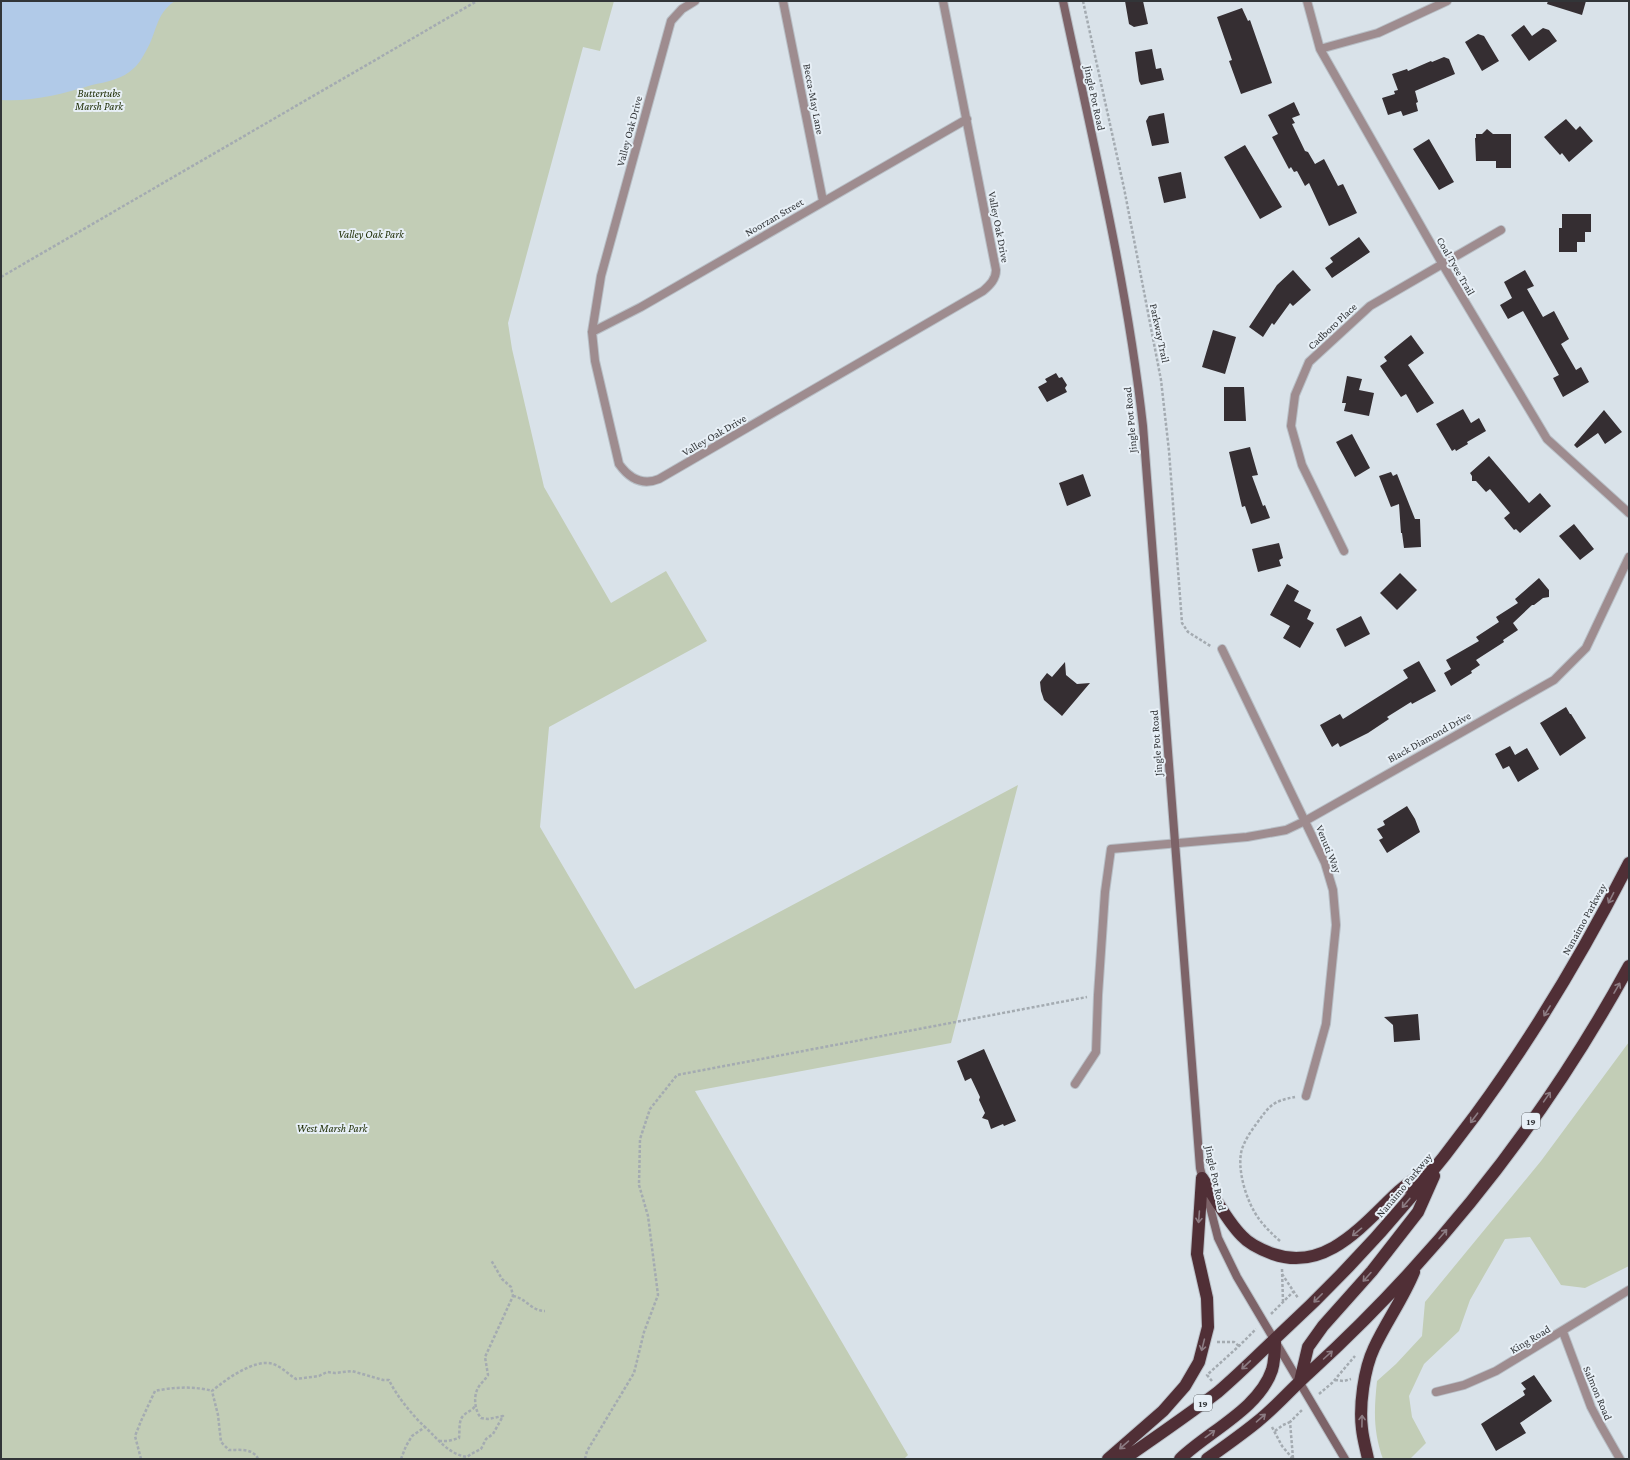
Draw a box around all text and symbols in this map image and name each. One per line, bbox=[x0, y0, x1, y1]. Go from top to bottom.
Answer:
street label: Becca-May Lane bbox=[800, 63, 827, 136]
street label: Jingle Pot Road bbox=[1081, 63, 1108, 132]
park label: Buttertubs Marsh Park bbox=[74, 87, 124, 112]
street label: Valley Oak Drive bbox=[614, 94, 645, 168]
street label: Valley Oak Drive bbox=[985, 190, 1012, 264]
street label: Noorzan Street bbox=[743, 195, 806, 239]
park label: Valley Oak Park bbox=[338, 228, 405, 241]
street label: Coal Tyee Trail bbox=[1434, 235, 1478, 298]
street label: Cadboro Place bbox=[1305, 300, 1359, 352]
street label: Parkway Trail bbox=[1147, 302, 1172, 364]
street label: Jingle Pot Road bbox=[1121, 386, 1140, 454]
street label: Valley Oak Drive bbox=[680, 412, 749, 459]
street label: Jingle Pot Road bbox=[1148, 709, 1165, 777]
street label: Black Diamond Drive bbox=[1385, 709, 1473, 765]
street label: Venuti Way bbox=[1313, 823, 1344, 876]
street label: Nanaimo Parkway bbox=[1559, 880, 1610, 957]
one-way arrow bbox=[1607, 892, 1614, 904]
one-way arrow bbox=[1614, 982, 1622, 994]
one-way arrow bbox=[1542, 1005, 1550, 1017]
one-way arrow bbox=[1543, 1092, 1552, 1103]
one-way arrow bbox=[1469, 1113, 1478, 1124]
road number: 19 bbox=[1522, 1113, 1540, 1129]
park label: West Marsh Park bbox=[297, 1122, 368, 1134]
street label: Jingle Pot Road bbox=[1202, 1143, 1229, 1212]
street label: Nanaimo Parkway bbox=[1374, 1150, 1436, 1220]
one-way arrow bbox=[1402, 1198, 1411, 1208]
one-way arrow bbox=[1196, 1210, 1203, 1223]
one-way arrow bbox=[1351, 1227, 1362, 1236]
one-way arrow bbox=[1439, 1229, 1448, 1239]
one-way arrow bbox=[1362, 1271, 1371, 1282]
one-way arrow bbox=[1313, 1293, 1323, 1303]
street label: King Road bbox=[1508, 1322, 1553, 1357]
one-way arrow bbox=[1199, 1339, 1207, 1352]
one-way arrow bbox=[1323, 1350, 1334, 1359]
one-way arrow bbox=[1241, 1361, 1251, 1370]
street label: Salmon Road bbox=[1581, 1364, 1615, 1422]
road number: 19 bbox=[1194, 1395, 1212, 1411]
one-way arrow bbox=[1255, 1414, 1266, 1423]
one-way arrow bbox=[1358, 1415, 1366, 1428]
one-way arrow bbox=[1204, 1430, 1215, 1438]
one-way arrow bbox=[1119, 1440, 1129, 1449]

